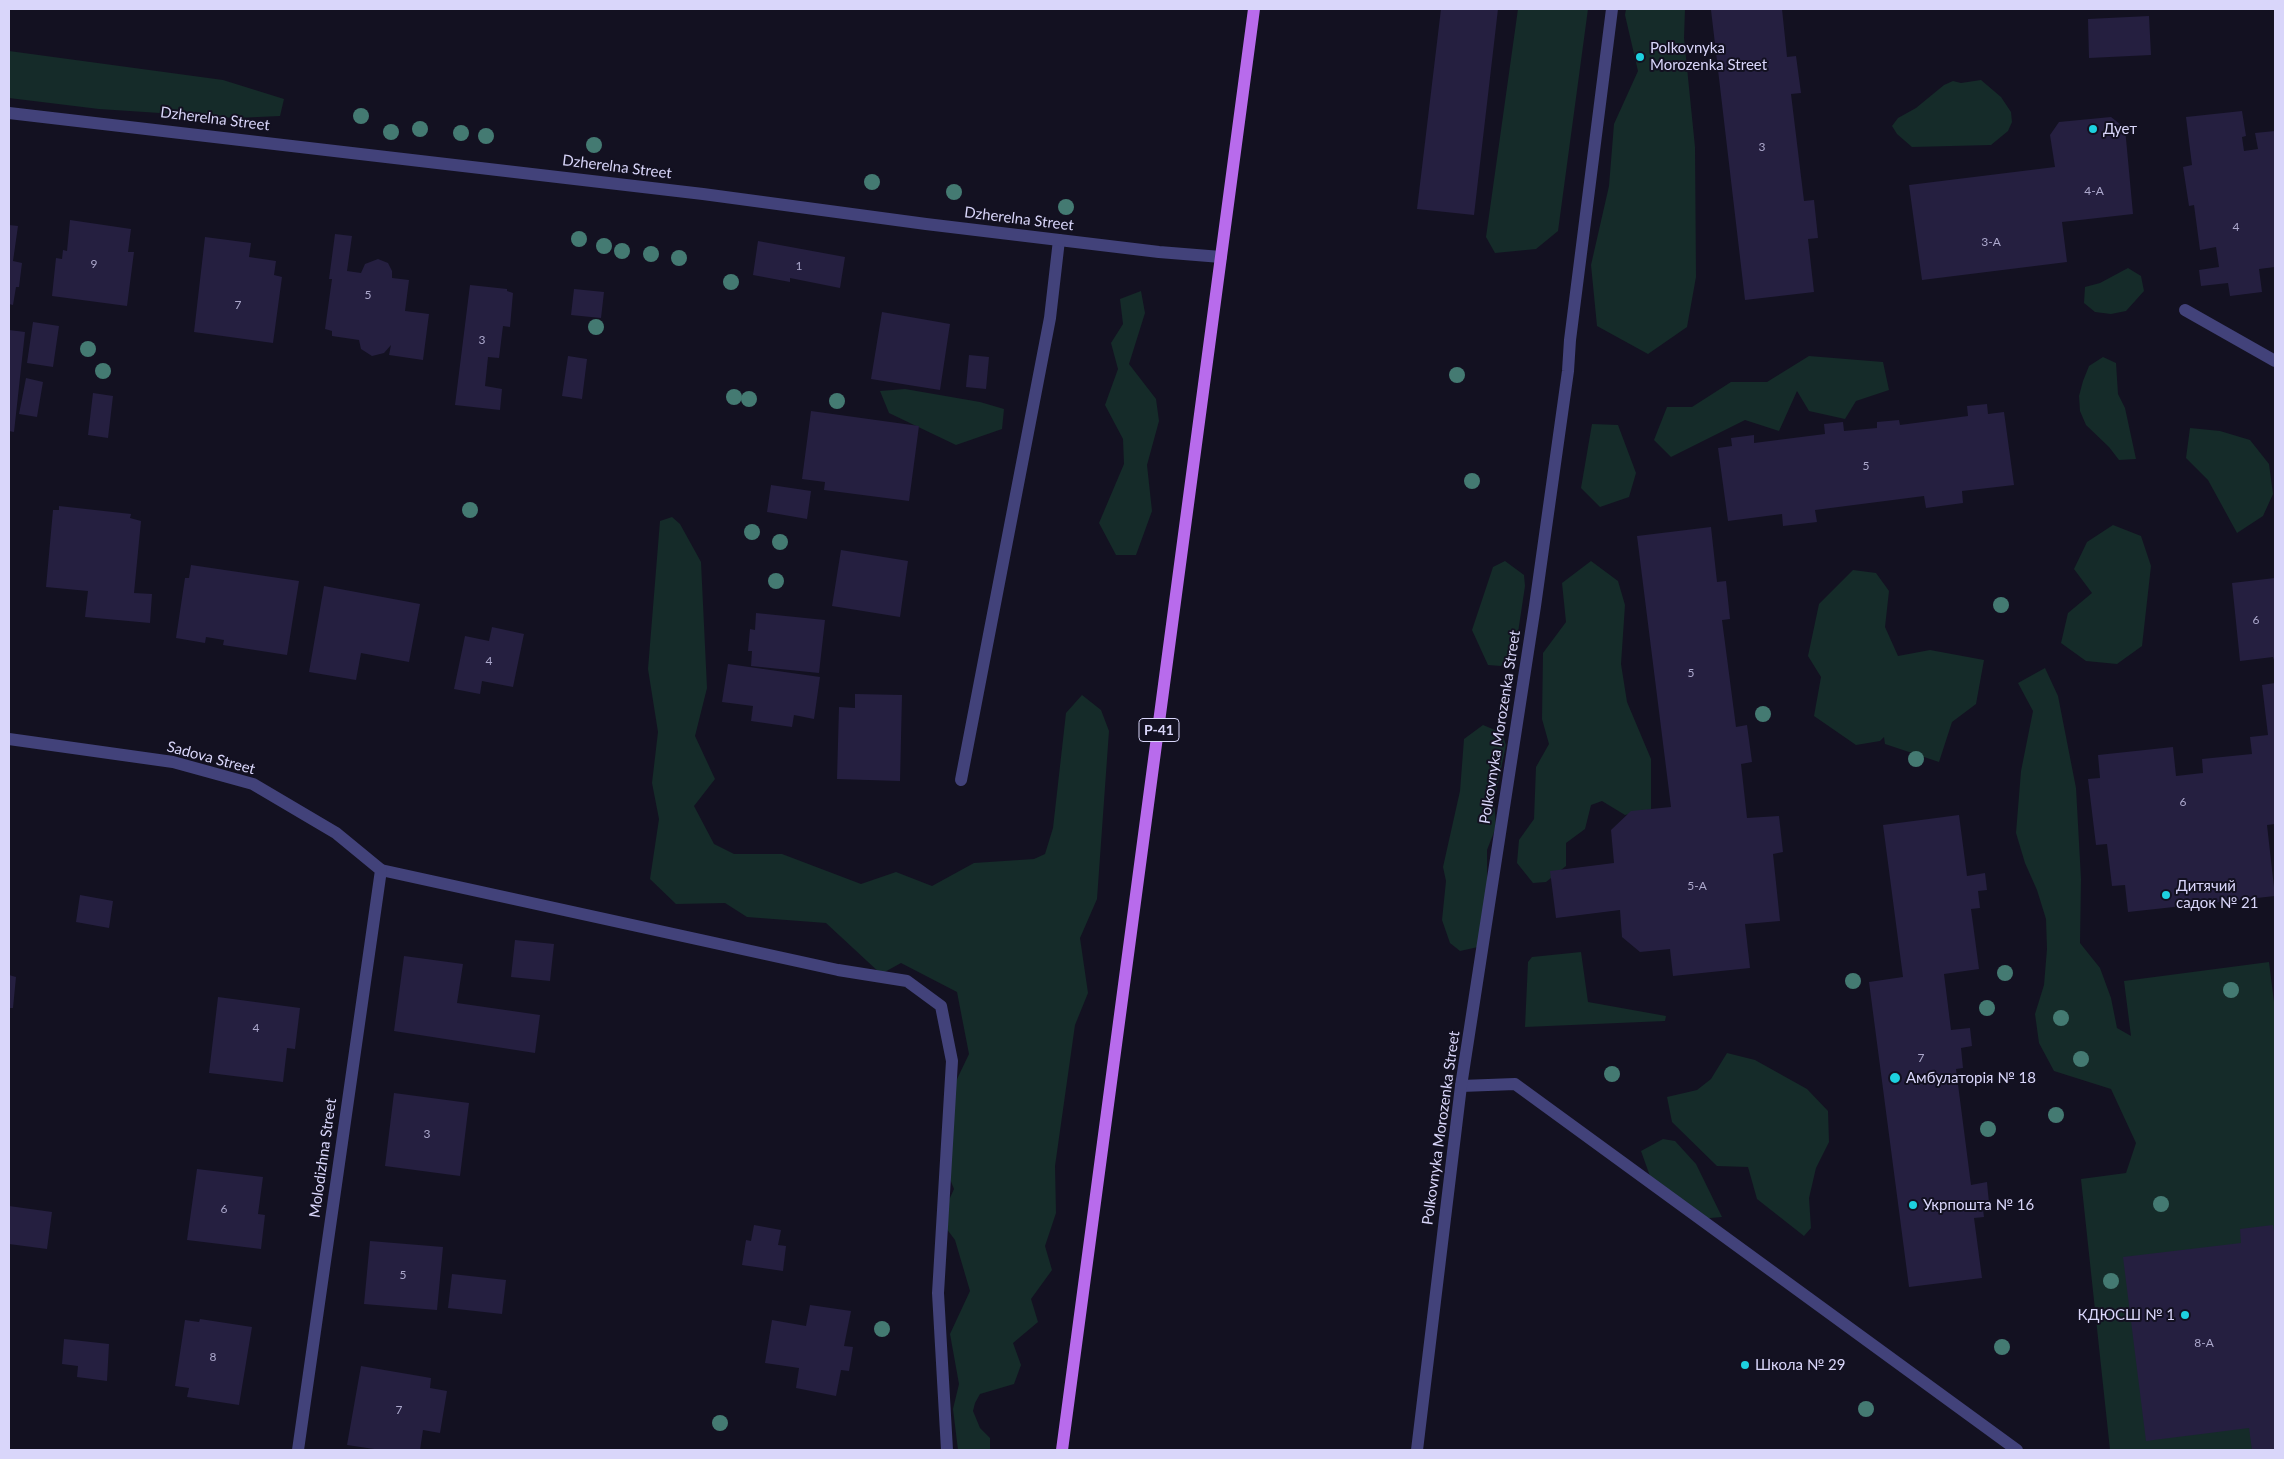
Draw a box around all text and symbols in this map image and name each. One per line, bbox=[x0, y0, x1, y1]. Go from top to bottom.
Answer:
place label: Polkovnyka Morozenka Street bbox=[1650, 39, 1767, 74]
marker: Polkovnyka Morozenka Street bbox=[1634, 51, 1646, 63]
street label: Dzherelna Street bbox=[159, 103, 271, 135]
place label: Дует bbox=[2103, 120, 2137, 138]
marker: Дует bbox=[2087, 123, 2099, 135]
house number: 3 bbox=[1759, 140, 1765, 154]
street label: Dzherelna Street bbox=[561, 151, 673, 183]
house number: 4-А bbox=[2084, 184, 2104, 198]
street label: Dzherelna Street bbox=[963, 203, 1075, 235]
house number: 4 bbox=[2233, 220, 2239, 234]
house number: 3-А bbox=[1981, 235, 2001, 249]
house number: 9 bbox=[91, 257, 97, 271]
house number: 1 bbox=[796, 259, 802, 273]
house number: 5 bbox=[365, 288, 371, 302]
house number: 7 bbox=[235, 298, 241, 312]
house number: 3 bbox=[479, 333, 485, 347]
house number: 5 bbox=[1863, 459, 1869, 473]
house number: 6 bbox=[2253, 613, 2259, 627]
street label: Polkovnyka Morozenka Street bbox=[1476, 629, 1524, 825]
house number: 4 bbox=[486, 654, 492, 668]
house number: 5 bbox=[1688, 666, 1694, 680]
road number: Р-41 bbox=[1139, 718, 1179, 742]
street label: Sadova Street bbox=[165, 738, 257, 778]
house number: 6 bbox=[2180, 795, 2186, 809]
place label: Дитячий садок № 21 bbox=[2176, 877, 2258, 912]
house number: 5-А bbox=[1687, 879, 1707, 893]
marker: Дитячий садок № 21 bbox=[2160, 889, 2172, 901]
house number: 4 bbox=[253, 1021, 259, 1035]
street label: Polkovnyka Morozenka Street bbox=[1418, 1030, 1464, 1226]
house number: 7 bbox=[1918, 1051, 1924, 1065]
place label: Амбулаторія № 18 bbox=[1906, 1069, 2036, 1087]
marker: Амбулаторія № 18 bbox=[1888, 1071, 1902, 1085]
street label: Molodizhna Street bbox=[306, 1097, 340, 1219]
house number: 3 bbox=[424, 1127, 430, 1141]
place label: Укрпошта № 16 bbox=[1923, 1196, 2034, 1214]
marker: Укрпошта № 16 bbox=[1907, 1199, 1919, 1211]
house number: 6 bbox=[221, 1202, 227, 1216]
house number: 5 bbox=[400, 1268, 406, 1282]
place label: КДЮСШ № 1 bbox=[2078, 1306, 2175, 1324]
marker: КДЮСШ № 1 bbox=[2179, 1309, 2191, 1321]
house number: 8-А bbox=[2194, 1336, 2214, 1350]
house number: 8 bbox=[210, 1350, 216, 1364]
place label: Школа № 29 bbox=[1755, 1356, 1845, 1374]
marker: Школа № 29 bbox=[1739, 1359, 1751, 1371]
house number: 7 bbox=[396, 1403, 402, 1417]

